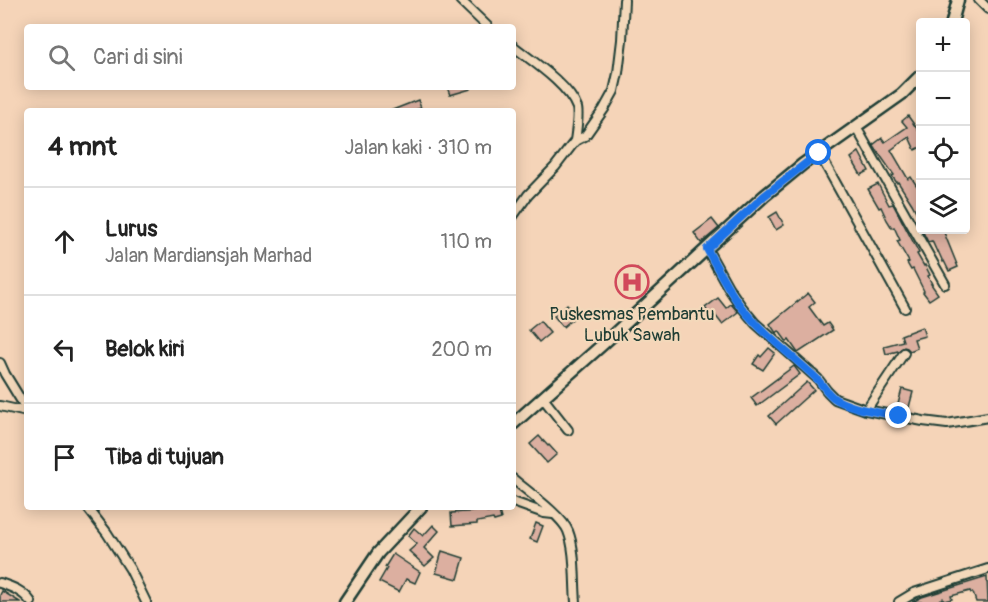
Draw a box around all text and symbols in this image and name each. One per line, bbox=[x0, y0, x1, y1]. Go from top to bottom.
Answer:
map controls bbox=[916, 18, 970, 234]
button: + bbox=[916, 18, 970, 72]
search box bbox=[24, 24, 516, 90]
icon: search bbox=[45, 41, 78, 74]
text: Cari di sini bbox=[93, 43, 183, 71]
button: − bbox=[916, 72, 970, 126]
button: locate bbox=[916, 126, 970, 180]
text: 4 mnt bbox=[48, 131, 117, 163]
text: Jalan kaki · 310 m bbox=[345, 135, 492, 160]
route start bbox=[805, 139, 831, 165]
button: layers bbox=[916, 180, 970, 234]
text: Lurus bbox=[105, 215, 157, 243]
icon: ahead bbox=[48, 225, 81, 258]
text: 110 m bbox=[441, 229, 492, 254]
text: Jalan Mardiansjah Marhad bbox=[105, 243, 312, 268]
hospital icon: Puskesmas Pembantu Lubuk Sawah bbox=[614, 264, 650, 300]
place label: Puskesmas Pembantu Lubuk Sawah bbox=[549, 303, 715, 347]
icon: left bbox=[48, 333, 81, 366]
text: Belok kiri bbox=[105, 335, 184, 363]
text: 200 m bbox=[431, 337, 492, 362]
route end bbox=[885, 402, 911, 428]
icon: arrive bbox=[48, 441, 81, 474]
text: Tiba di tujuan bbox=[105, 443, 224, 471]

